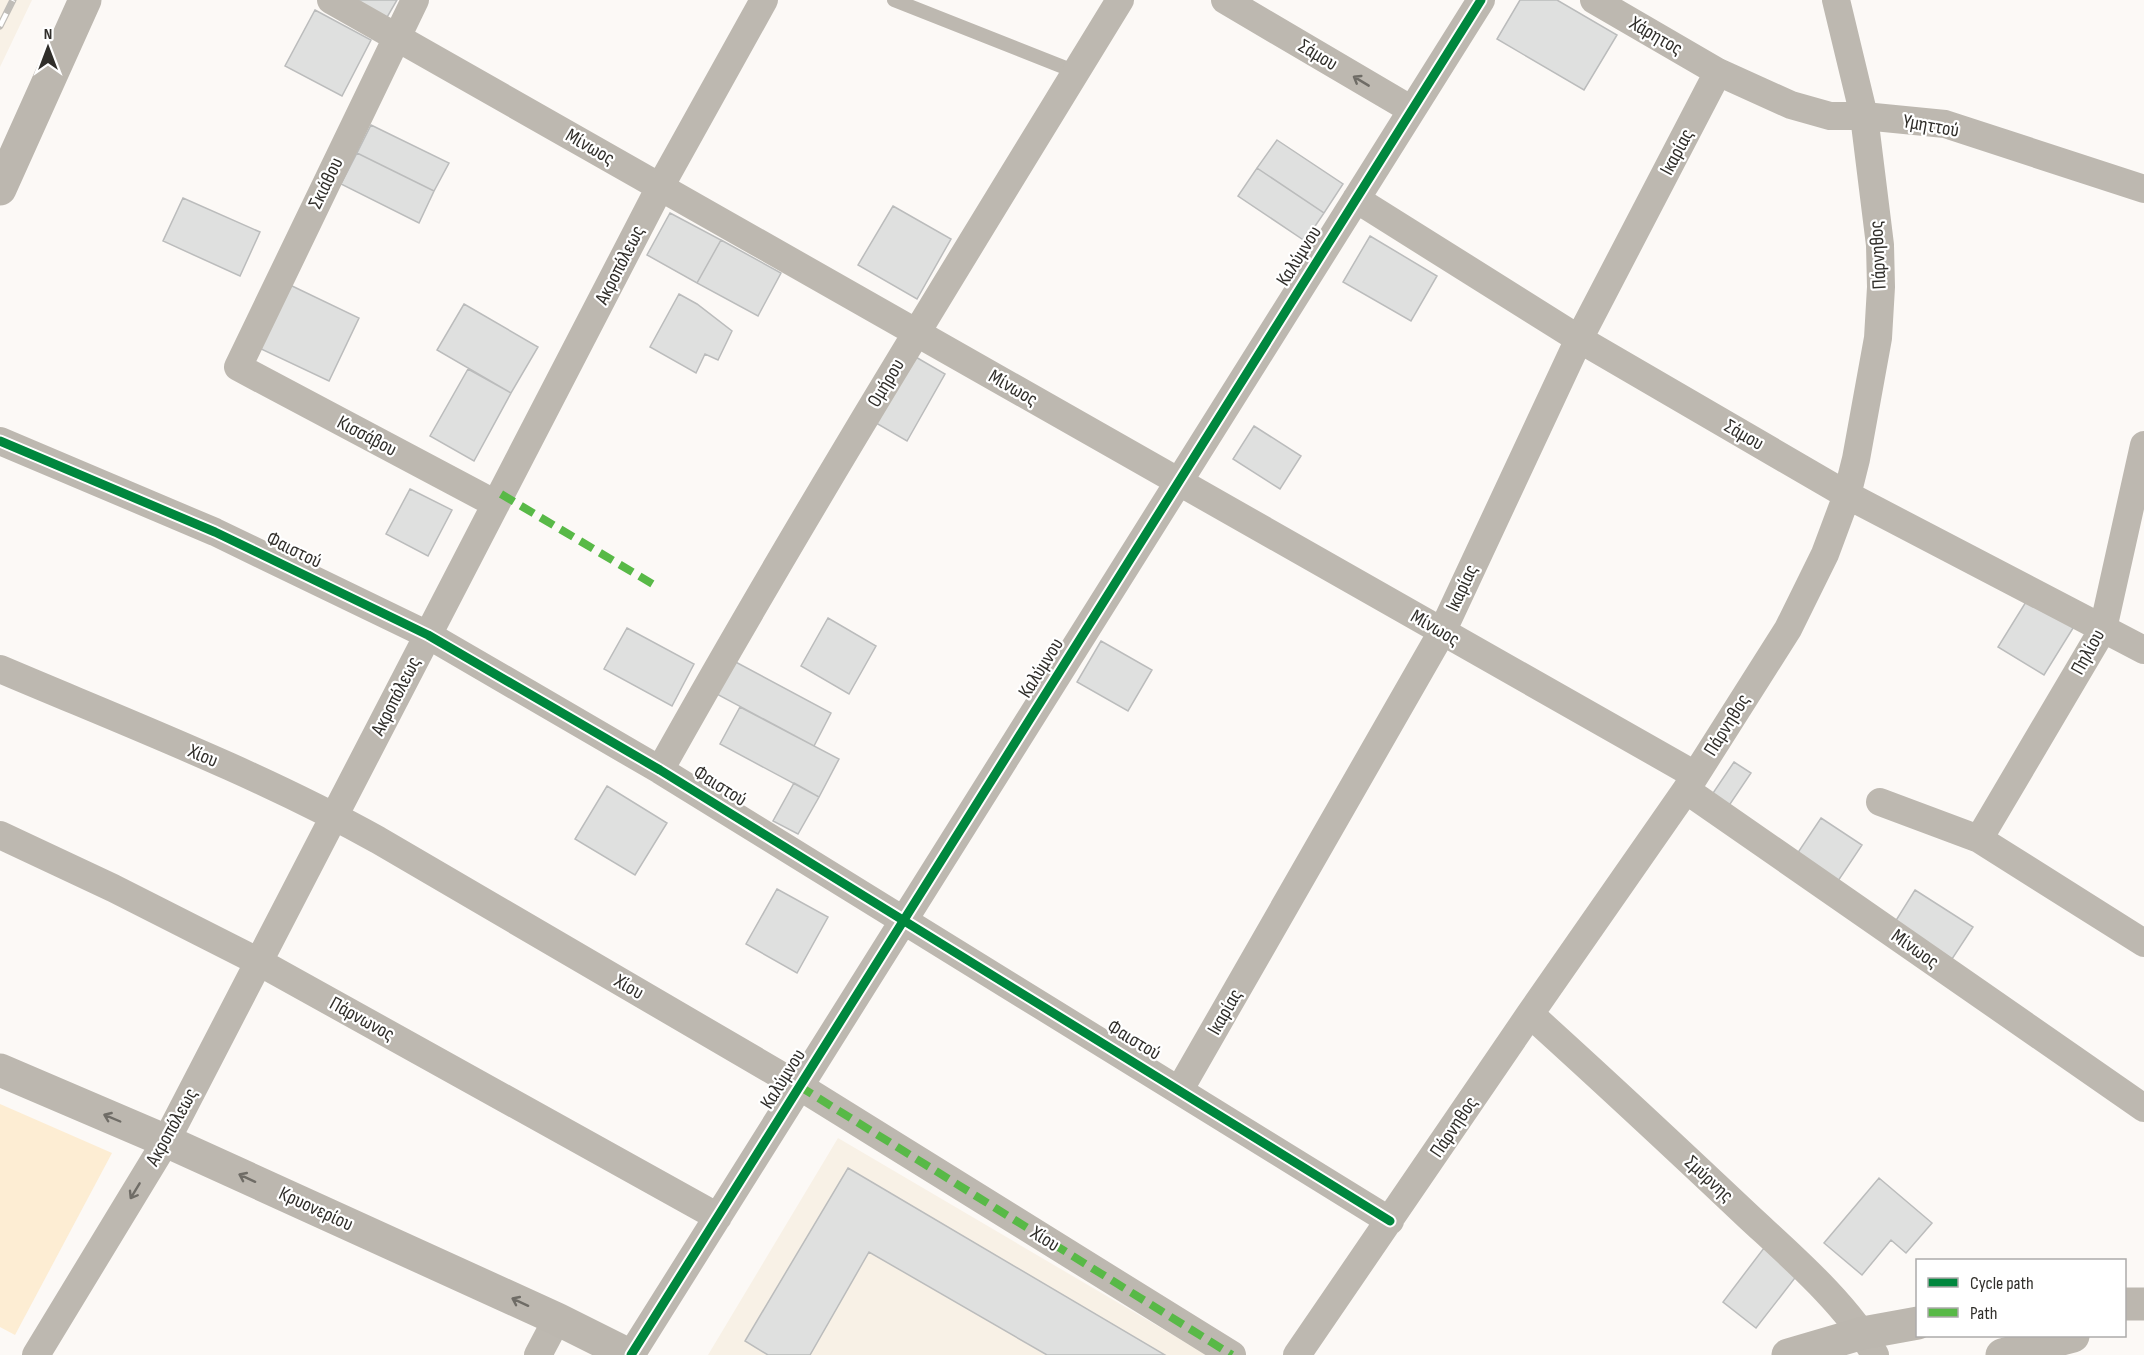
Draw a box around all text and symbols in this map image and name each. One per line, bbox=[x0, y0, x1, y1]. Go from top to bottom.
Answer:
street label: Χάρητος bbox=[1624, 11, 1687, 61]
north arrow bbox=[18, 18, 78, 78]
text: N bbox=[44, 25, 52, 44]
street label: Σάμου bbox=[1294, 34, 1342, 76]
one-way arrow bbox=[1353, 74, 1370, 86]
street label: Υμηττού bbox=[1901, 109, 1961, 143]
street label: Μίνωος bbox=[561, 123, 619, 171]
street label: Ικαρίας bbox=[1655, 125, 1699, 179]
street label: Σκιάθου bbox=[303, 153, 349, 213]
street label: Πάρνηθος bbox=[1864, 220, 1892, 290]
street label: Καλύμνου bbox=[1271, 221, 1327, 291]
street label: Ακροπόλεως bbox=[590, 222, 650, 309]
street label: Ομήρου bbox=[862, 354, 910, 412]
street label: Μίνωος bbox=[984, 364, 1042, 412]
street label: Κισσάβου bbox=[333, 410, 401, 462]
street label: Σάμου bbox=[1720, 414, 1768, 456]
street label: Φαιστού bbox=[262, 526, 326, 574]
street label: Ικαρίας bbox=[1441, 561, 1483, 615]
street label: Μίνωος bbox=[1406, 604, 1464, 652]
street label: Πηλίου bbox=[2066, 625, 2110, 679]
street label: Καλύμνου bbox=[1013, 633, 1069, 703]
street label: Ακροπόλεως bbox=[366, 653, 426, 740]
street label: Πάρνηθος bbox=[1699, 689, 1755, 760]
street label: Χίου bbox=[184, 739, 221, 773]
street label: Φαιστού bbox=[689, 760, 751, 812]
street label: Μίνωος bbox=[1887, 924, 1944, 974]
street label: Χίου bbox=[609, 969, 648, 1005]
street label: Ικαρίας bbox=[1202, 985, 1248, 1039]
street label: Πάρνωνος bbox=[325, 991, 399, 1047]
street label: Φαιστού bbox=[1103, 1015, 1165, 1065]
street label: Καλύμνου bbox=[755, 1044, 811, 1114]
street label: Ακροπόλεως bbox=[140, 1084, 203, 1171]
street label: Πάρνηθος bbox=[1425, 1092, 1483, 1162]
one-way arrow bbox=[103, 1112, 122, 1123]
street label: Σμύρνης bbox=[1680, 1151, 1738, 1208]
one-way arrow bbox=[238, 1171, 256, 1182]
street label: Κρυονερίου bbox=[275, 1181, 357, 1237]
one-way arrow bbox=[129, 1182, 141, 1199]
street label: Χίου bbox=[1025, 1220, 1064, 1257]
legend bbox=[1916, 1259, 2126, 1337]
text: Cycle path bbox=[1970, 1273, 2034, 1294]
one-way arrow bbox=[511, 1296, 529, 1307]
text: Path bbox=[1970, 1303, 1998, 1324]

